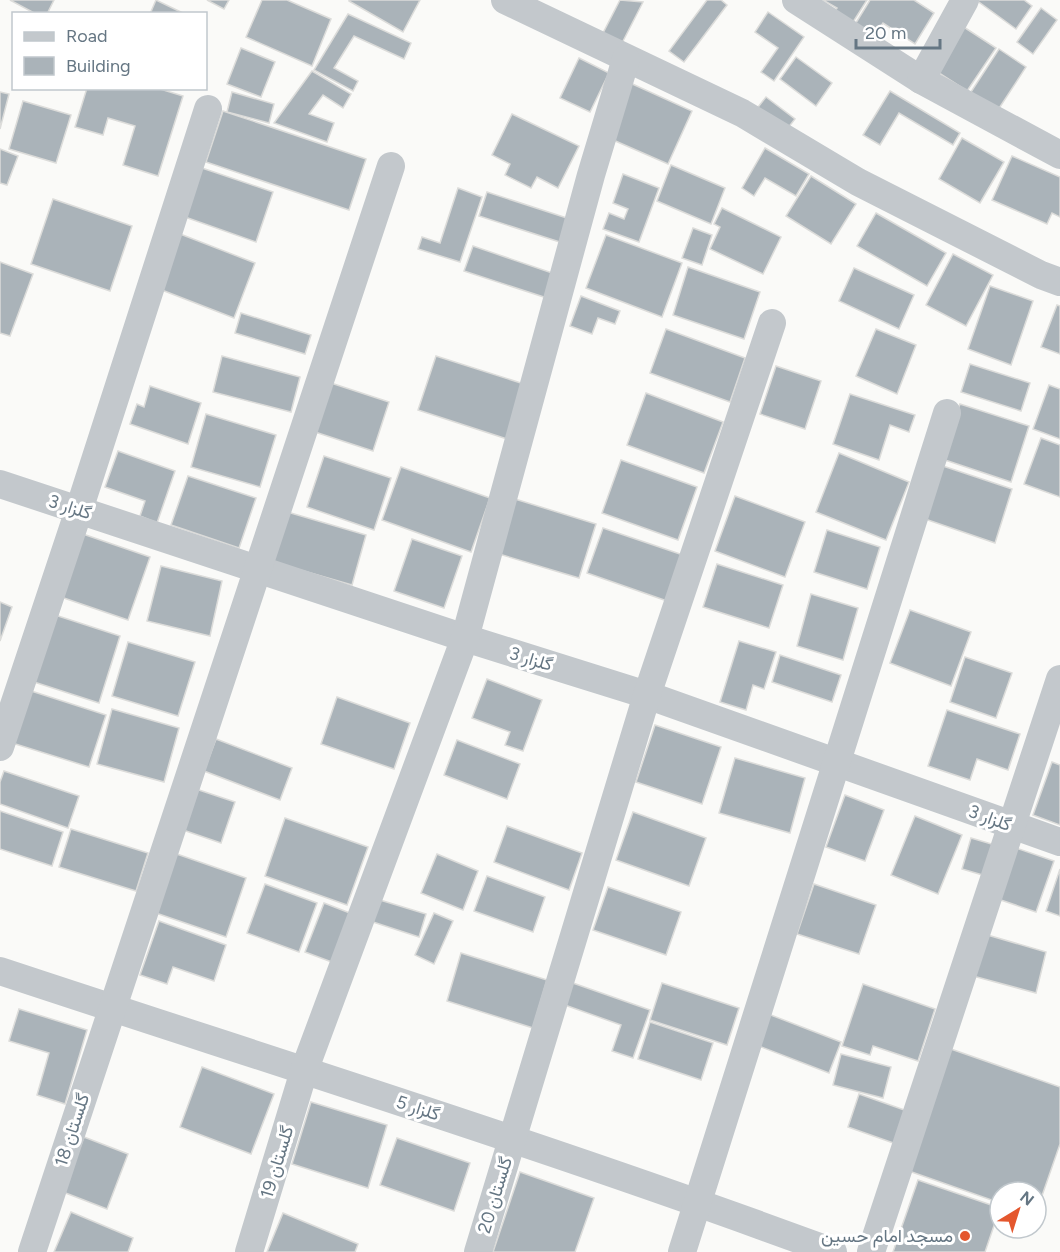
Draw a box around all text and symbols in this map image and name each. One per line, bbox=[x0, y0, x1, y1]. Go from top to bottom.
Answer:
legend bbox=[12, 12, 207, 90]
scale bar bbox=[856, 12, 940, 50]
text: 20 m bbox=[865, 22, 906, 44]
text: Road bbox=[66, 25, 107, 47]
text: Building bbox=[66, 55, 131, 77]
street label: گلزار 3 bbox=[46, 490, 94, 524]
street label: گلزار 3 bbox=[507, 642, 555, 676]
street label: گلزار 3 bbox=[966, 800, 1014, 836]
street label: گلستان 18 bbox=[50, 1091, 94, 1169]
street label: گلزار 5 bbox=[393, 1091, 443, 1125]
street label: گلستان 19 bbox=[256, 1123, 298, 1201]
street label: گلستان 20 bbox=[473, 1154, 517, 1236]
north arrow bbox=[988, 1180, 1048, 1240]
text: N bbox=[1016, 1187, 1038, 1210]
place label: مسجد امام حسین bbox=[821, 1225, 953, 1248]
marker: مسجد امام حسین bbox=[958, 1229, 972, 1243]

